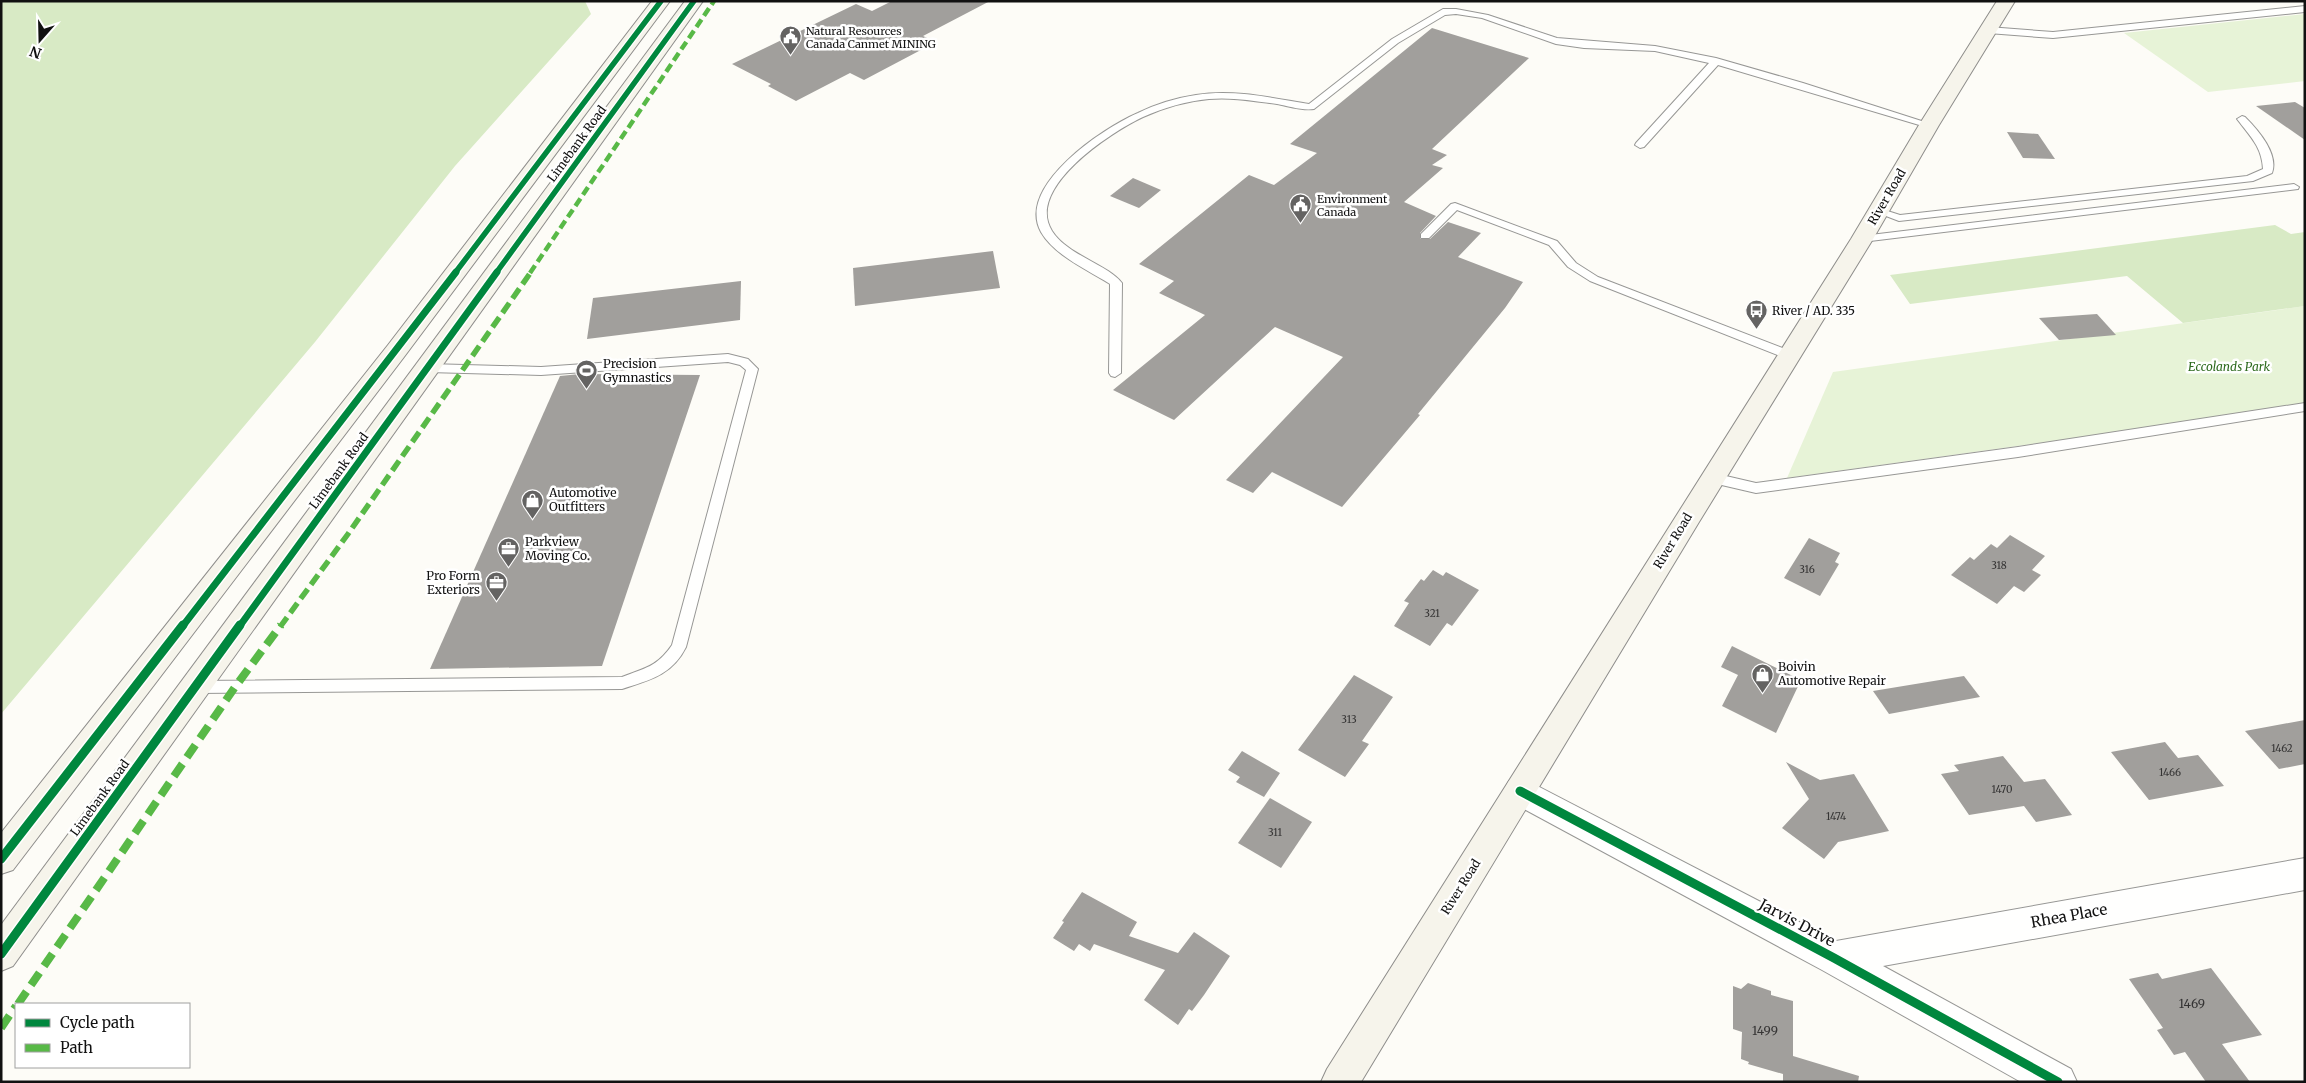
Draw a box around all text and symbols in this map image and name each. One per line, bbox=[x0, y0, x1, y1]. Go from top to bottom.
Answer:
north arrow bbox=[15, 15, 65, 65]
place label: Natural Resources Canada Canmet MINING bbox=[806, 24, 936, 51]
public building icon: Natural Resources Canada Canmet MINING bbox=[778, 25, 802, 56]
text: N bbox=[27, 42, 44, 63]
street label: Limebank Road bbox=[544, 103, 609, 185]
street label: River Road bbox=[1864, 166, 1909, 228]
place label: Environment Canada bbox=[1317, 192, 1388, 219]
public building icon: Environment Canada bbox=[1289, 193, 1313, 224]
bus stop icon: River / AD. 335 bbox=[1744, 299, 1768, 330]
place label: River / AD. 335 bbox=[1772, 303, 1855, 318]
place label: Precision Gymnastics bbox=[603, 356, 671, 385]
sports icon: Precision Gymnastics bbox=[575, 359, 599, 390]
park label: Eccolands Park bbox=[2188, 359, 2270, 374]
street label: Limebank Road bbox=[306, 430, 371, 512]
place label: Automotive Outfitters bbox=[548, 485, 616, 514]
shop icon: Automotive Outfitters bbox=[521, 488, 545, 519]
street label: River Road bbox=[1650, 510, 1695, 571]
place label: Parkview Moving Co. bbox=[525, 534, 590, 563]
office icon: Parkview Moving Co. bbox=[497, 537, 521, 568]
house number: 318 bbox=[1991, 559, 2007, 572]
house number: 316 bbox=[1799, 563, 1815, 576]
place label: Pro Form Exteriors bbox=[426, 568, 480, 597]
office icon: Pro Form Exteriors bbox=[484, 571, 508, 602]
house number: 321 bbox=[1424, 607, 1440, 620]
place label: Boivin Automotive Repair bbox=[1777, 659, 1887, 688]
shop icon: Boivin Automotive Repair bbox=[1750, 662, 1774, 693]
house number: 313 bbox=[1341, 713, 1357, 726]
house number: 1462 bbox=[2271, 742, 2293, 755]
street label: Limebank Road bbox=[67, 757, 132, 839]
house number: 1466 bbox=[2159, 766, 2181, 779]
house number: 1470 bbox=[1991, 783, 2013, 796]
house number: 1474 bbox=[1826, 810, 1846, 823]
house number: 311 bbox=[1268, 826, 1282, 839]
street label: River Road bbox=[1438, 856, 1483, 917]
street label: Jarvis Drive bbox=[1755, 894, 1839, 951]
street label: Rhea Place bbox=[2029, 899, 2109, 932]
house number: 1469 bbox=[2179, 996, 2205, 1011]
legend bbox=[15, 1003, 190, 1068]
text: Cycle path bbox=[60, 1013, 135, 1032]
house number: 1499 bbox=[1752, 1023, 1778, 1038]
text: Path bbox=[60, 1038, 93, 1057]

